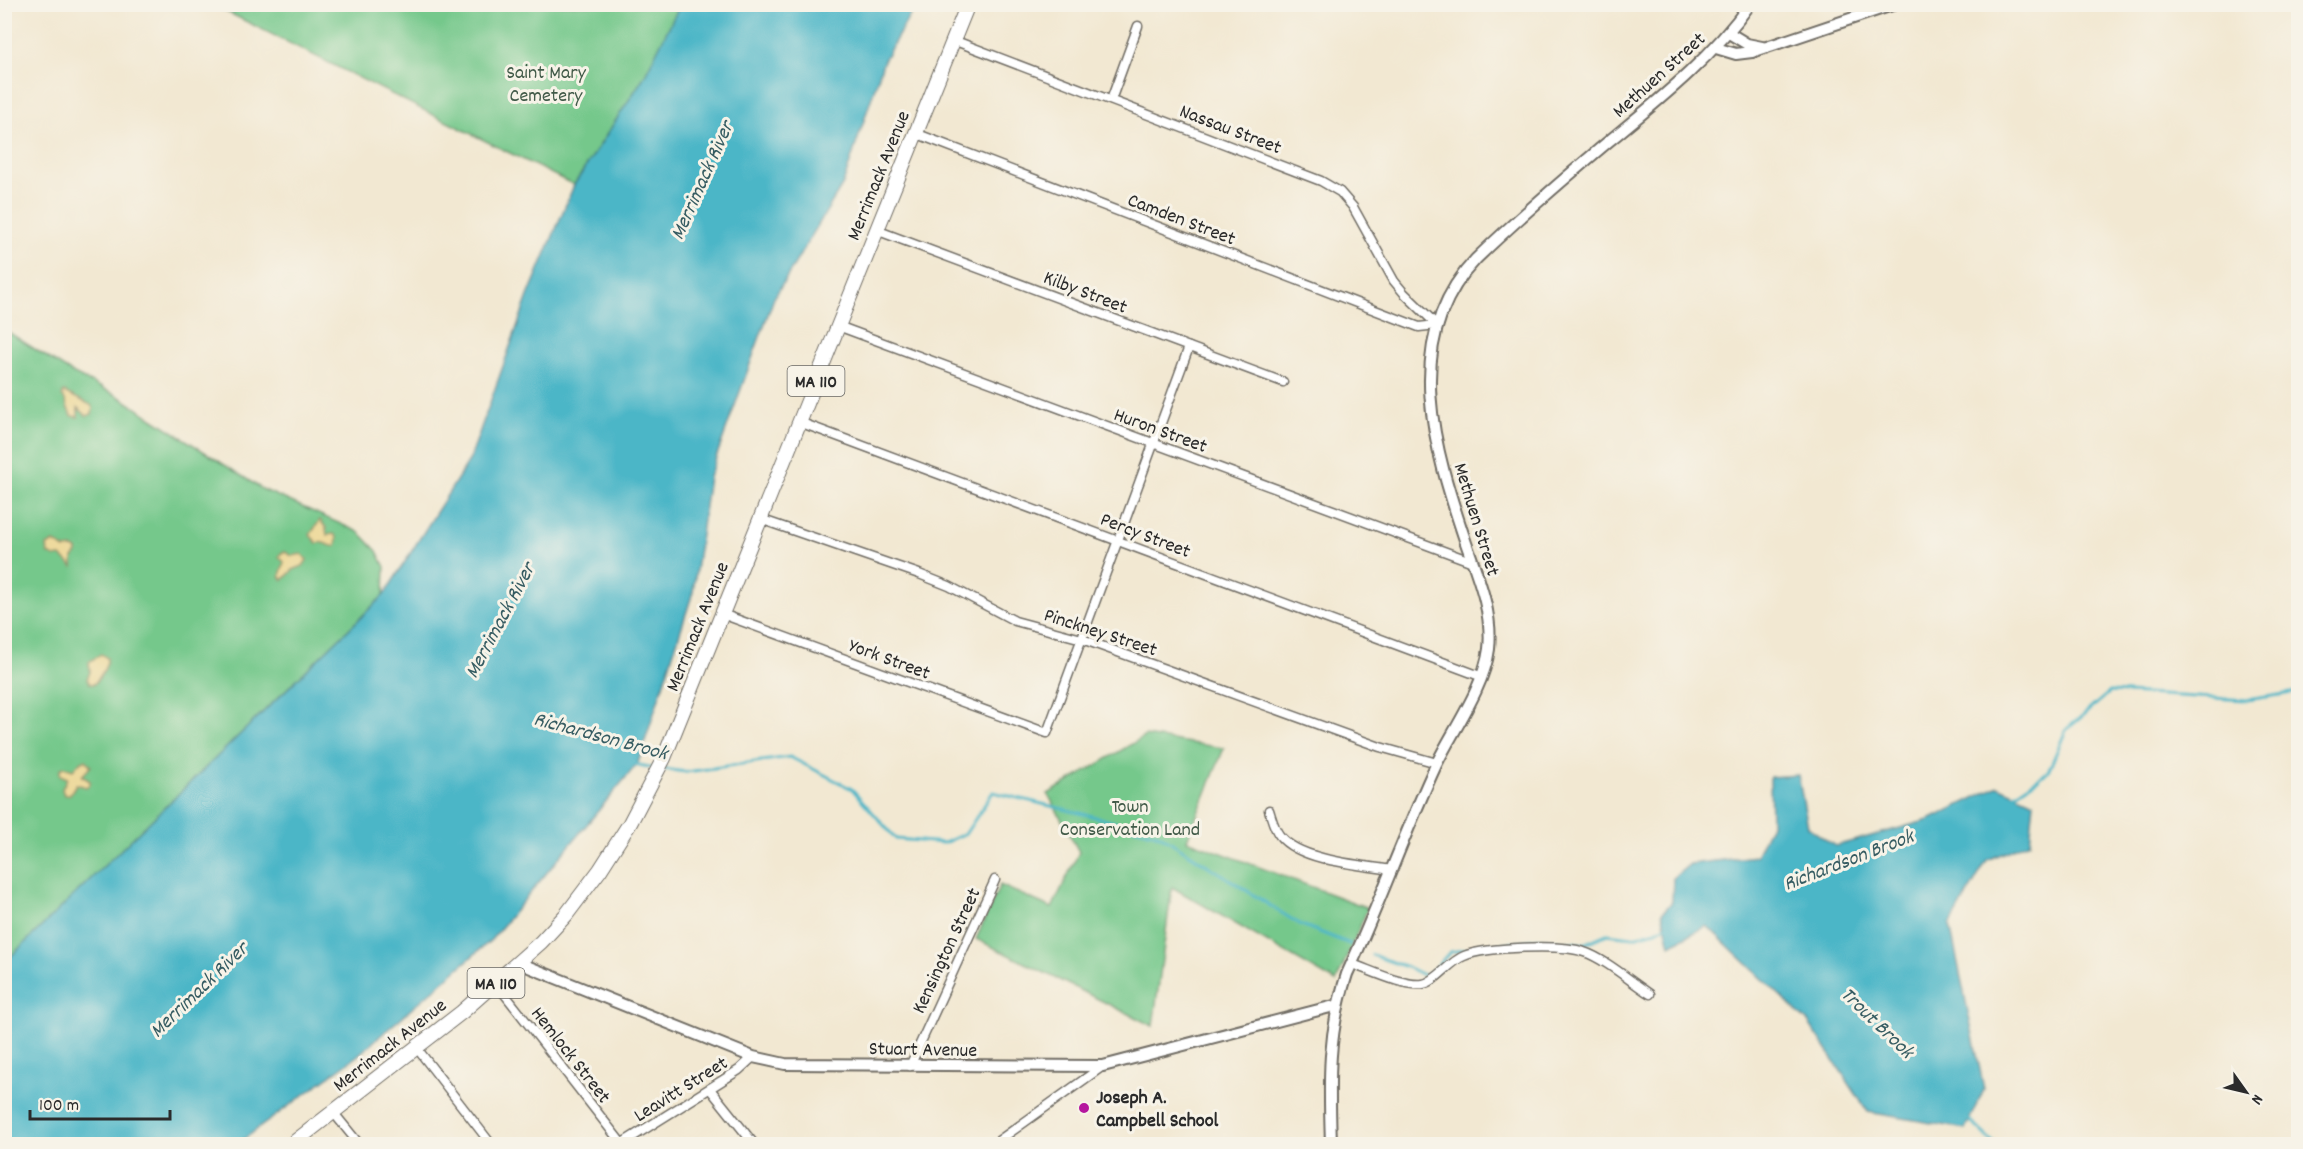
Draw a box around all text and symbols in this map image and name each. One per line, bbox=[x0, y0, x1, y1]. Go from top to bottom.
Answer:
street label: Methuen Street bbox=[1607, 27, 1713, 126]
park label: Saint Mary Cemetery bbox=[506, 60, 587, 111]
street label: Nassau Street bbox=[1175, 99, 1285, 163]
street label: Merrimack Avenue bbox=[841, 107, 919, 245]
water label: Merrimack River bbox=[664, 115, 744, 245]
street label: Camden Street bbox=[1123, 187, 1239, 254]
street label: Kilby Street bbox=[1039, 265, 1131, 323]
road number: MA 110 bbox=[788, 366, 844, 396]
street label: Huron Street bbox=[1109, 402, 1211, 462]
street label: Methuen Street bbox=[1445, 460, 1506, 580]
street label: Percy Street bbox=[1096, 507, 1194, 567]
water label: Merrimack River bbox=[459, 556, 546, 685]
street label: Merrimack Avenue bbox=[660, 558, 738, 696]
street label: Pinckney Street bbox=[1040, 602, 1160, 665]
street label: York Street bbox=[844, 633, 934, 689]
water label: Richardson Brook bbox=[530, 706, 673, 771]
park label: Town Conservation Land bbox=[1060, 794, 1200, 845]
water label: Richardson Brook bbox=[1780, 822, 1921, 900]
street label: Kensington Street bbox=[906, 884, 989, 1019]
water label: Merrimack River bbox=[144, 935, 258, 1046]
road number: MA 110 bbox=[468, 968, 524, 998]
water label: Trout Brook bbox=[1832, 981, 1921, 1069]
street label: Merrimack Avenue bbox=[328, 993, 454, 1100]
street label: Hemlock Street bbox=[523, 1002, 616, 1110]
street label: Stuart Avenue bbox=[869, 1036, 978, 1066]
street label: Leavitt Street bbox=[629, 1051, 734, 1131]
north arrow bbox=[2216, 1062, 2276, 1122]
scale bar bbox=[30, 1083, 170, 1121]
place label: Joseph A. Campbell School bbox=[1096, 1085, 1219, 1136]
text: N bbox=[2245, 1089, 2268, 1109]
text: 100 m bbox=[39, 1094, 79, 1119]
marker: Joseph A. Campbell School bbox=[1077, 1101, 1091, 1115]

